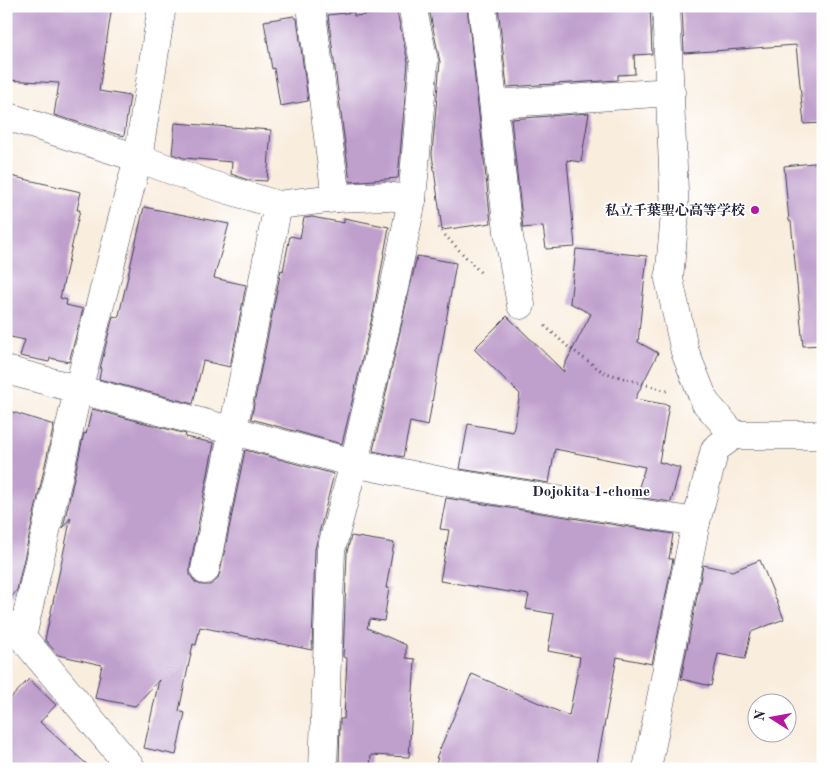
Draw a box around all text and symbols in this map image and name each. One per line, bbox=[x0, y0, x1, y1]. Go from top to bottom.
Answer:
place label: 私立千葉聖心高等学校 bbox=[605, 202, 745, 218]
marker: 私立千葉聖心高等学校 bbox=[749, 204, 761, 216]
district label: Dojokita 1-chome bbox=[532, 485, 650, 500]
north arrow bbox=[746, 692, 796, 742]
text: N bbox=[752, 709, 768, 722]

